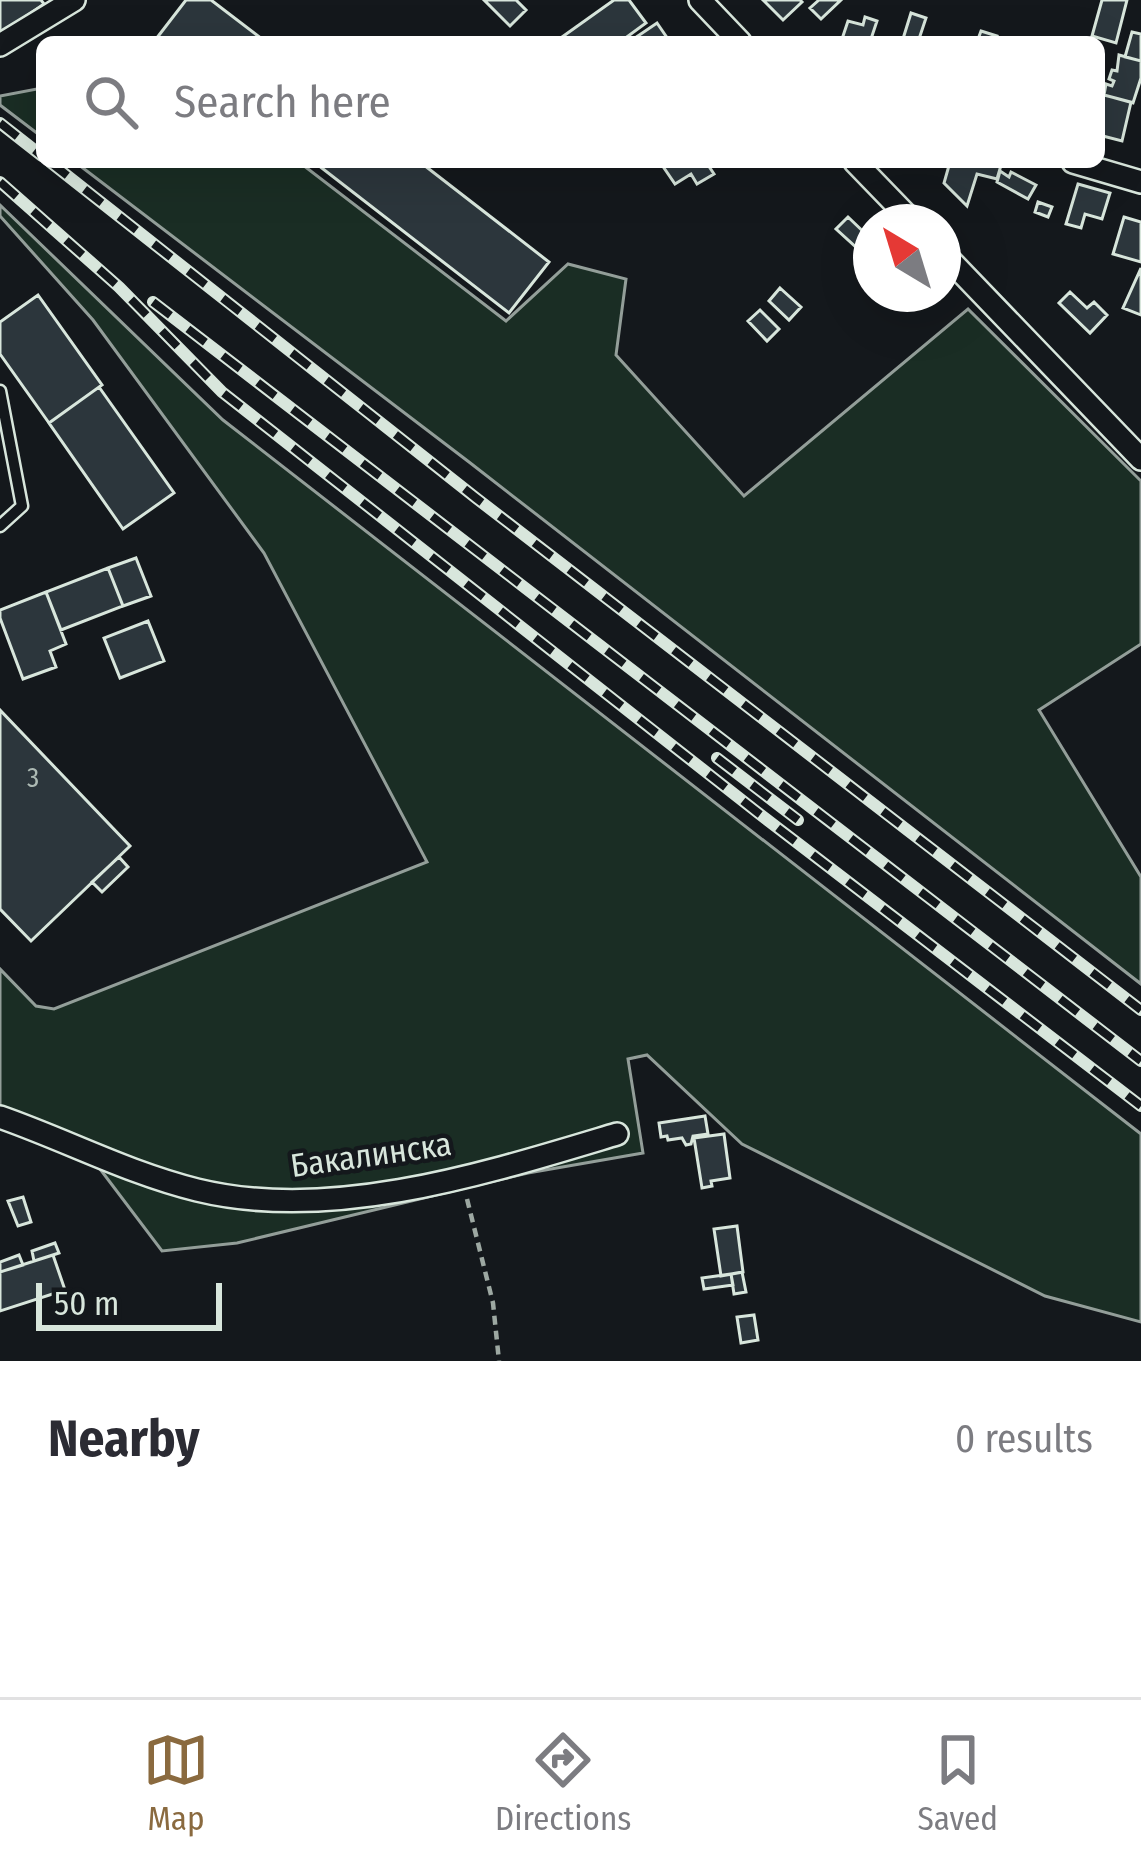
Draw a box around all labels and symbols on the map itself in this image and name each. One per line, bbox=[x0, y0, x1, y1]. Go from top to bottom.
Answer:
north arrow bbox=[853, 204, 961, 312]
house number: 3 bbox=[27, 762, 39, 794]
street label: Бакалинска bbox=[288, 1124, 454, 1186]
scale bar bbox=[36, 1277, 222, 1330]

